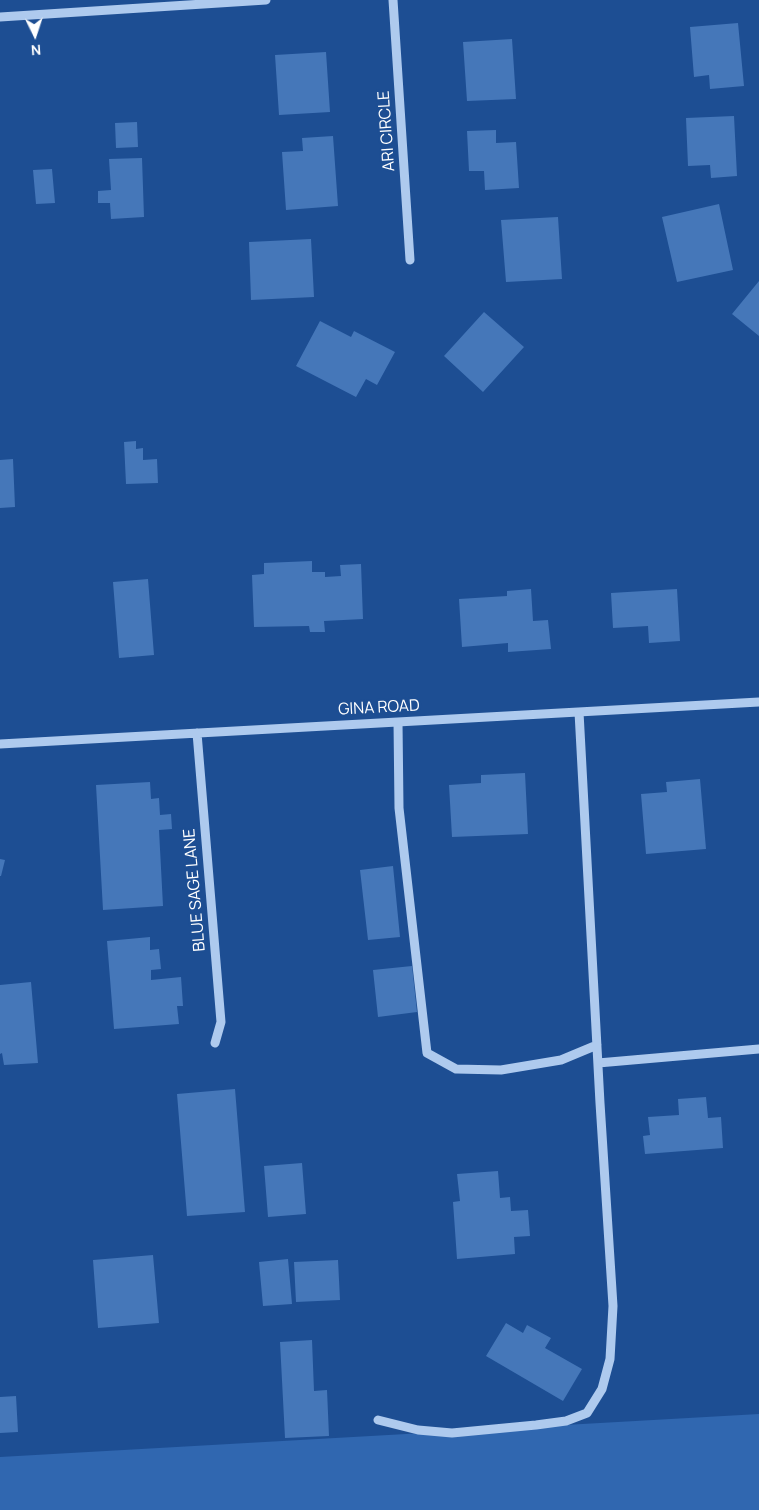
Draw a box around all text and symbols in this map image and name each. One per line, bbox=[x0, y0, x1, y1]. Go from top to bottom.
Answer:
north arrow bbox=[10, 10, 60, 60]
text: N bbox=[30, 41, 42, 60]
street label: ARI CIRCLE bbox=[375, 90, 399, 172]
street label: GINA ROAD bbox=[338, 696, 420, 720]
street label: BLUE SAGE LANE bbox=[180, 828, 210, 952]

